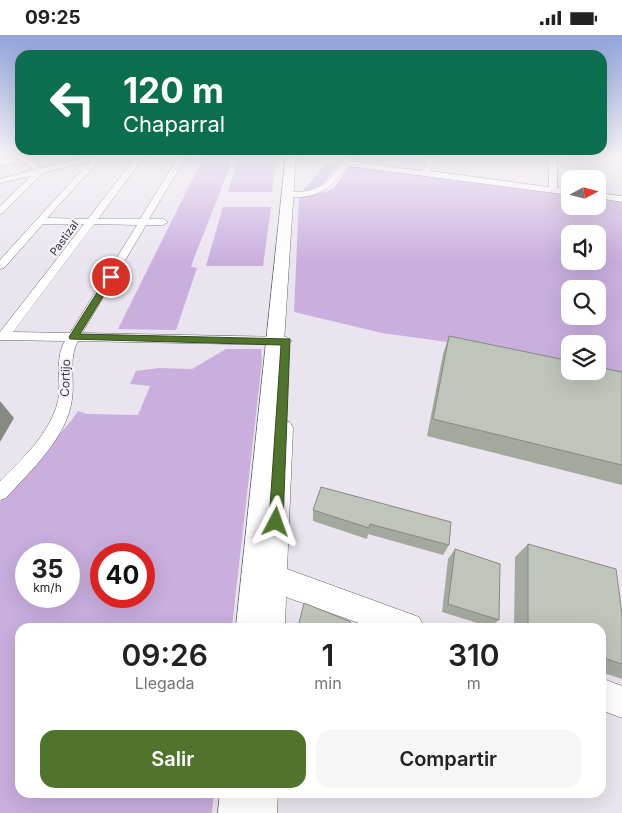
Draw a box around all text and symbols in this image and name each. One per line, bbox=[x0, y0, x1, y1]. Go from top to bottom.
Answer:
text: 09:25 bbox=[25, 6, 81, 29]
text: 120 m bbox=[123, 69, 224, 111]
icon: left bbox=[40, 70, 105, 135]
text: Chaparral bbox=[123, 111, 225, 137]
north arrow bbox=[561, 170, 606, 215]
map controls bbox=[561, 170, 606, 380]
street label: Pastizal bbox=[47, 218, 81, 258]
button: sound bbox=[561, 225, 606, 270]
pin bbox=[90, 256, 132, 298]
icon: arrive bbox=[97, 263, 125, 291]
button: search bbox=[561, 280, 606, 325]
button: layers bbox=[561, 335, 606, 380]
street label: Cortijo bbox=[57, 359, 73, 397]
position arrow bbox=[249, 495, 301, 547]
speed limit sign: 40 bbox=[90, 543, 155, 608]
text: 35 bbox=[31, 554, 64, 584]
text: km/h bbox=[33, 580, 62, 595]
text: 09:26 bbox=[121, 637, 208, 673]
text: 1 bbox=[322, 637, 334, 673]
text: 310 bbox=[448, 637, 500, 673]
text: Llegada bbox=[135, 673, 195, 693]
text: min bbox=[314, 673, 342, 693]
text: m bbox=[467, 673, 481, 693]
button: Salir bbox=[40, 730, 306, 788]
button: Compartir bbox=[316, 730, 581, 788]

